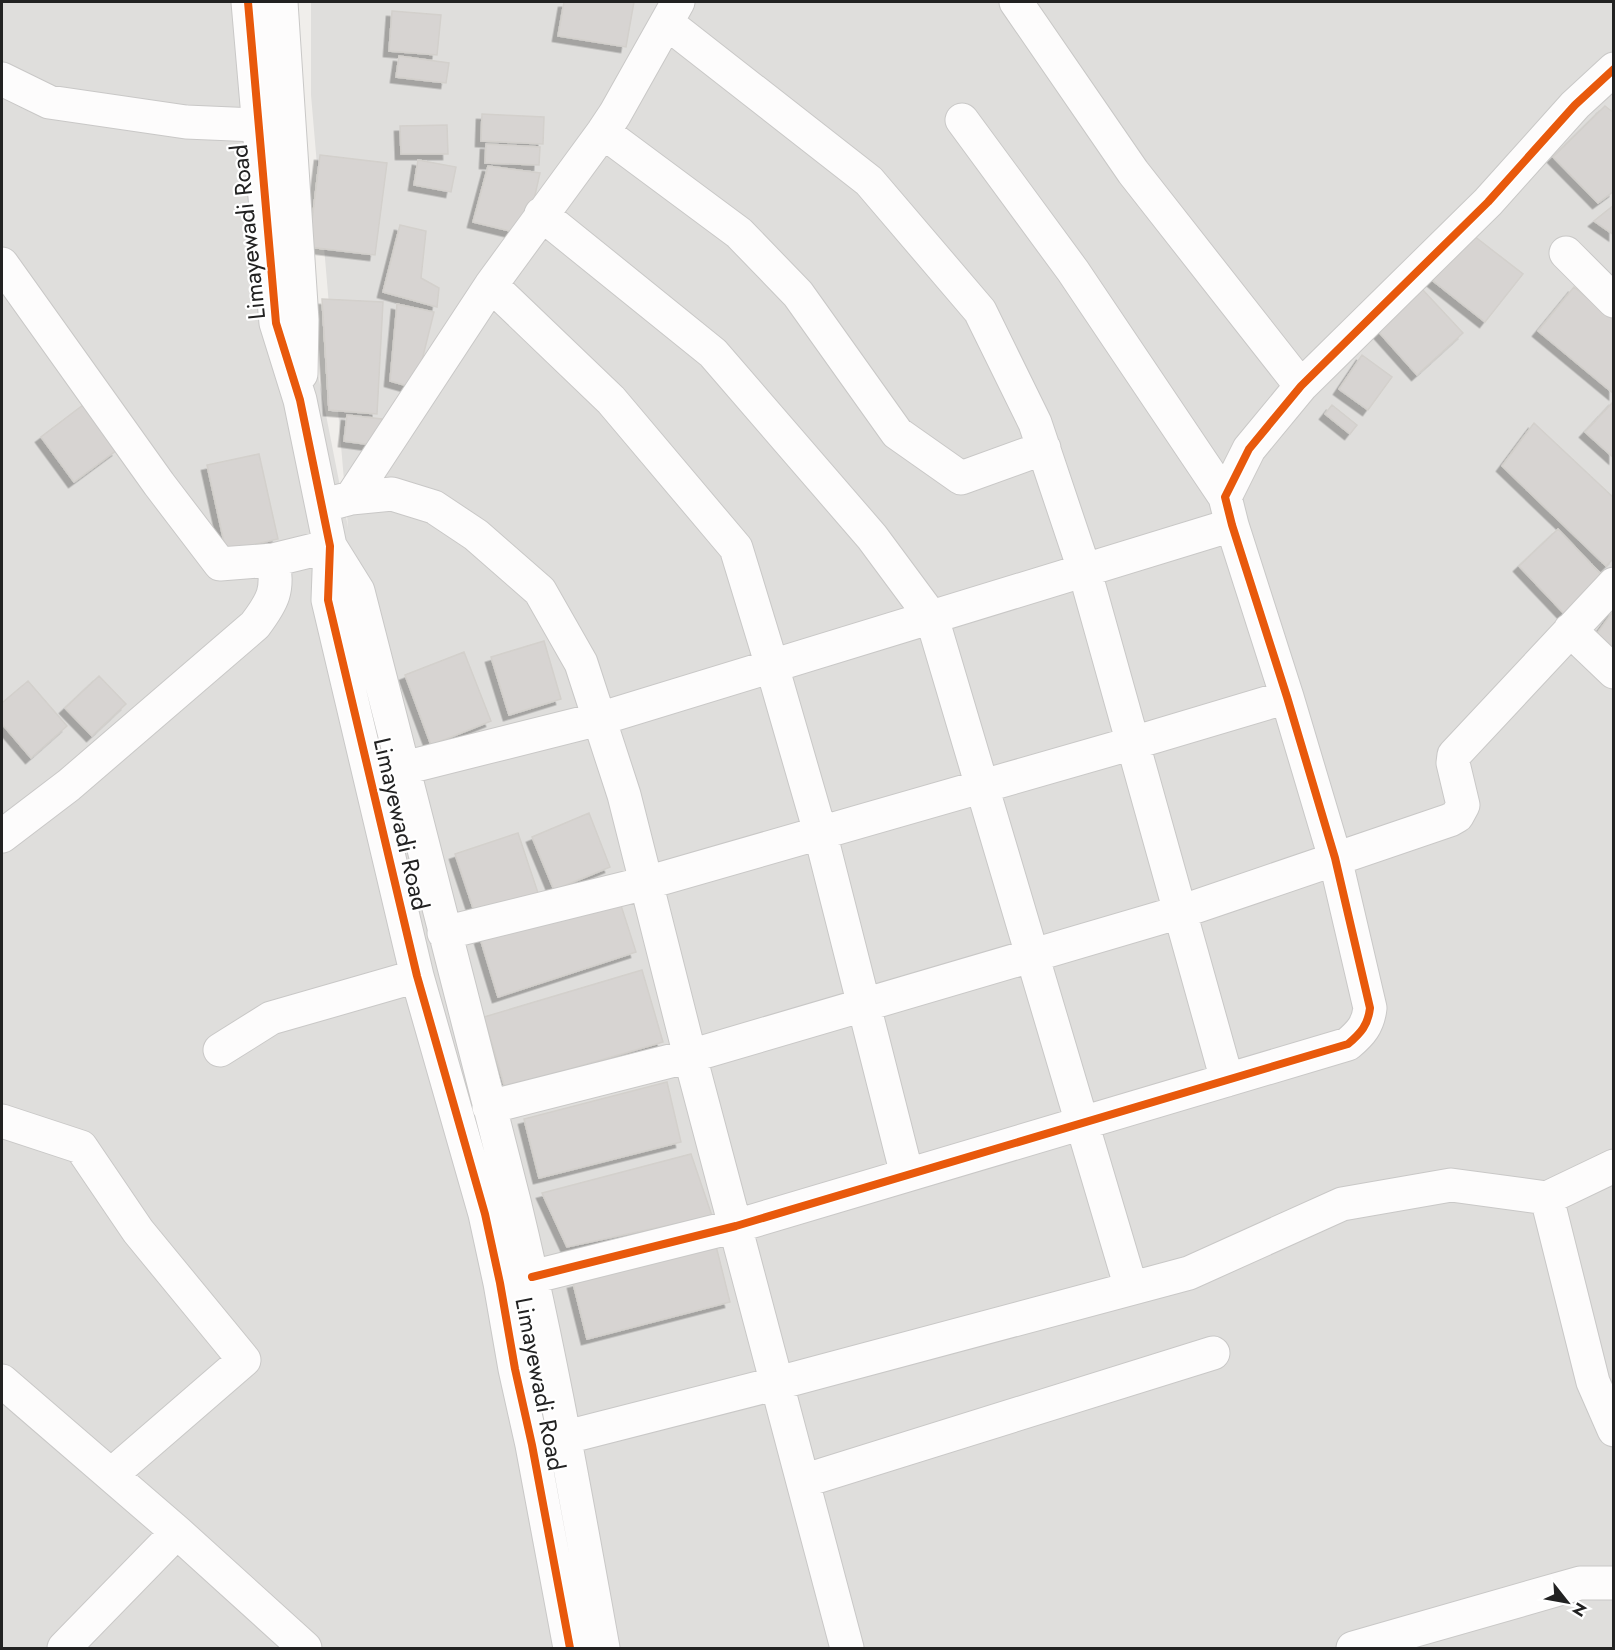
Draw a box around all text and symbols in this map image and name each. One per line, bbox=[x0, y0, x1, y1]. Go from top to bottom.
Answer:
street label: Limayewadi Road bbox=[221, 143, 274, 321]
street label: Limayewadi Road bbox=[365, 734, 438, 914]
street label: Limayewadi Road bbox=[507, 1294, 574, 1474]
north arrow bbox=[1537, 1572, 1597, 1632]
text: N bbox=[1566, 1598, 1593, 1621]

